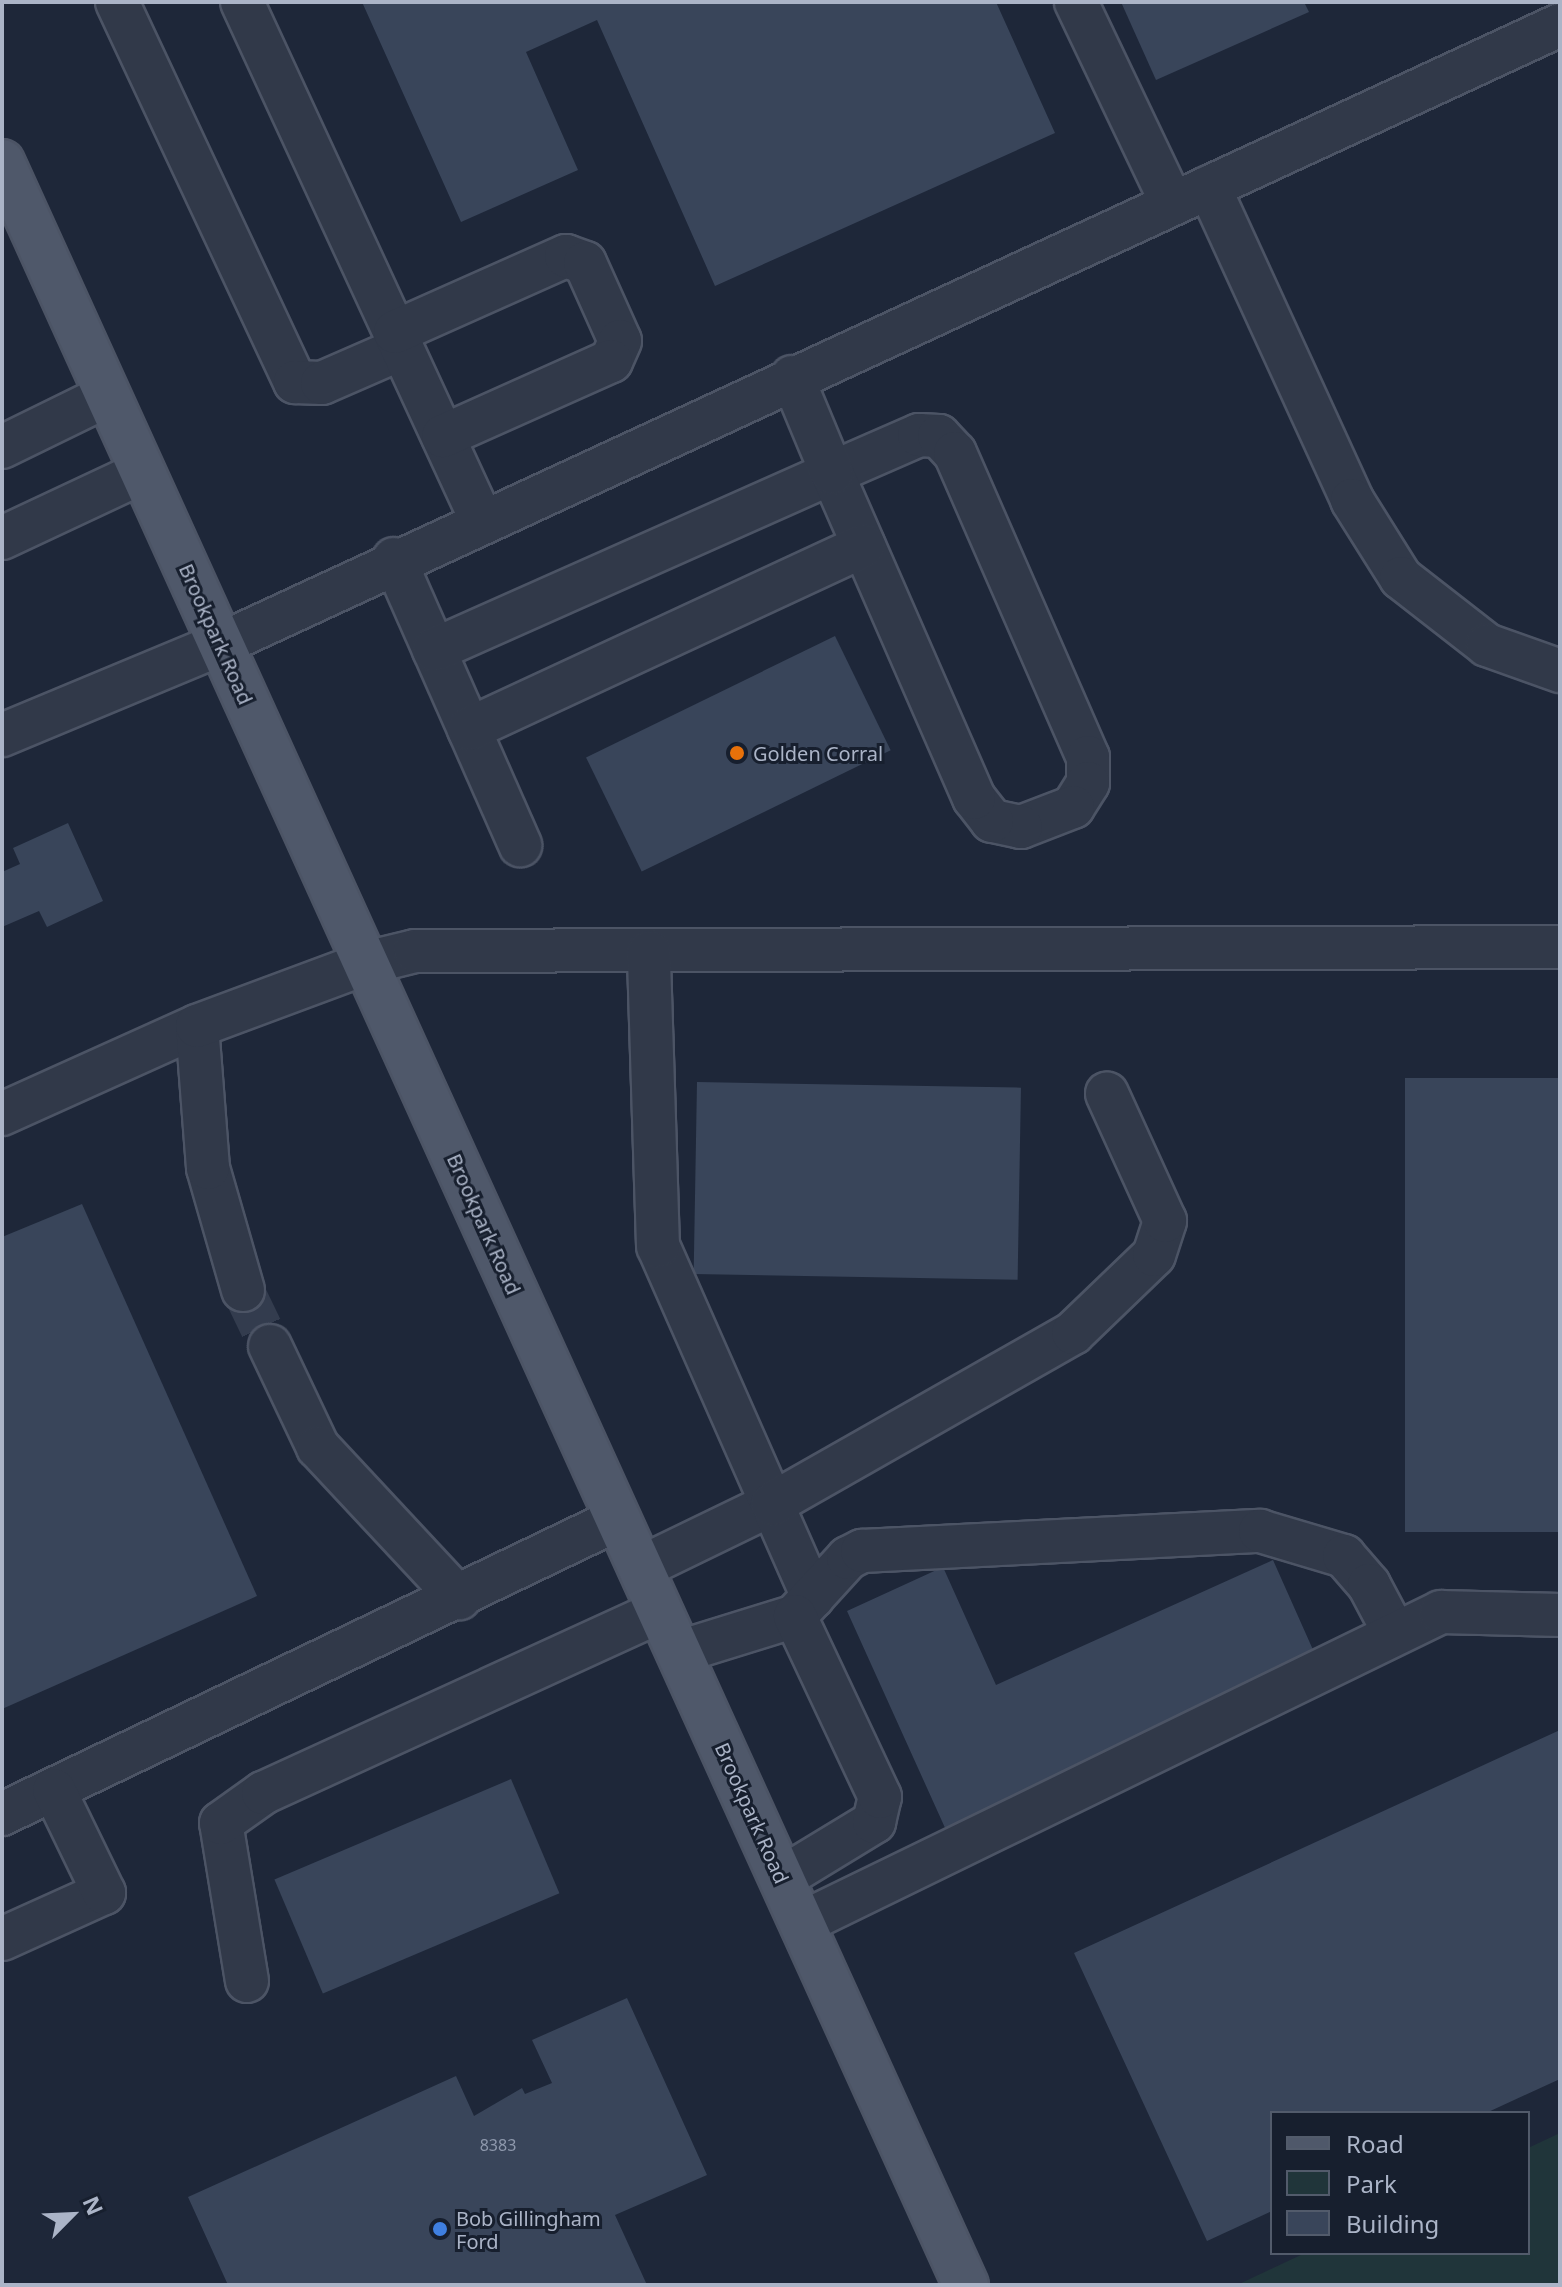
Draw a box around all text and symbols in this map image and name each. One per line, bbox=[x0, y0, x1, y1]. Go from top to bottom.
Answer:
street label: Brookpark Road bbox=[174, 560, 258, 708]
place label: Golden Corral bbox=[753, 741, 883, 765]
marker: Golden Corral bbox=[728, 744, 746, 762]
street label: Brookpark Road bbox=[442, 1150, 526, 1298]
street label: Brookpark Road bbox=[710, 1739, 794, 1887]
legend bbox=[1270, 2111, 1530, 2255]
text: Road bbox=[1346, 2127, 1404, 2160]
house number: 8383 bbox=[480, 2135, 516, 2155]
text: Park bbox=[1346, 2167, 1397, 2200]
north arrow bbox=[32, 2175, 112, 2255]
text: N bbox=[77, 2191, 111, 2220]
place label: Bob Gillingham Ford bbox=[456, 2206, 601, 2253]
text: Building bbox=[1346, 2207, 1439, 2240]
marker: Bob Gillingham Ford bbox=[431, 2220, 449, 2238]

